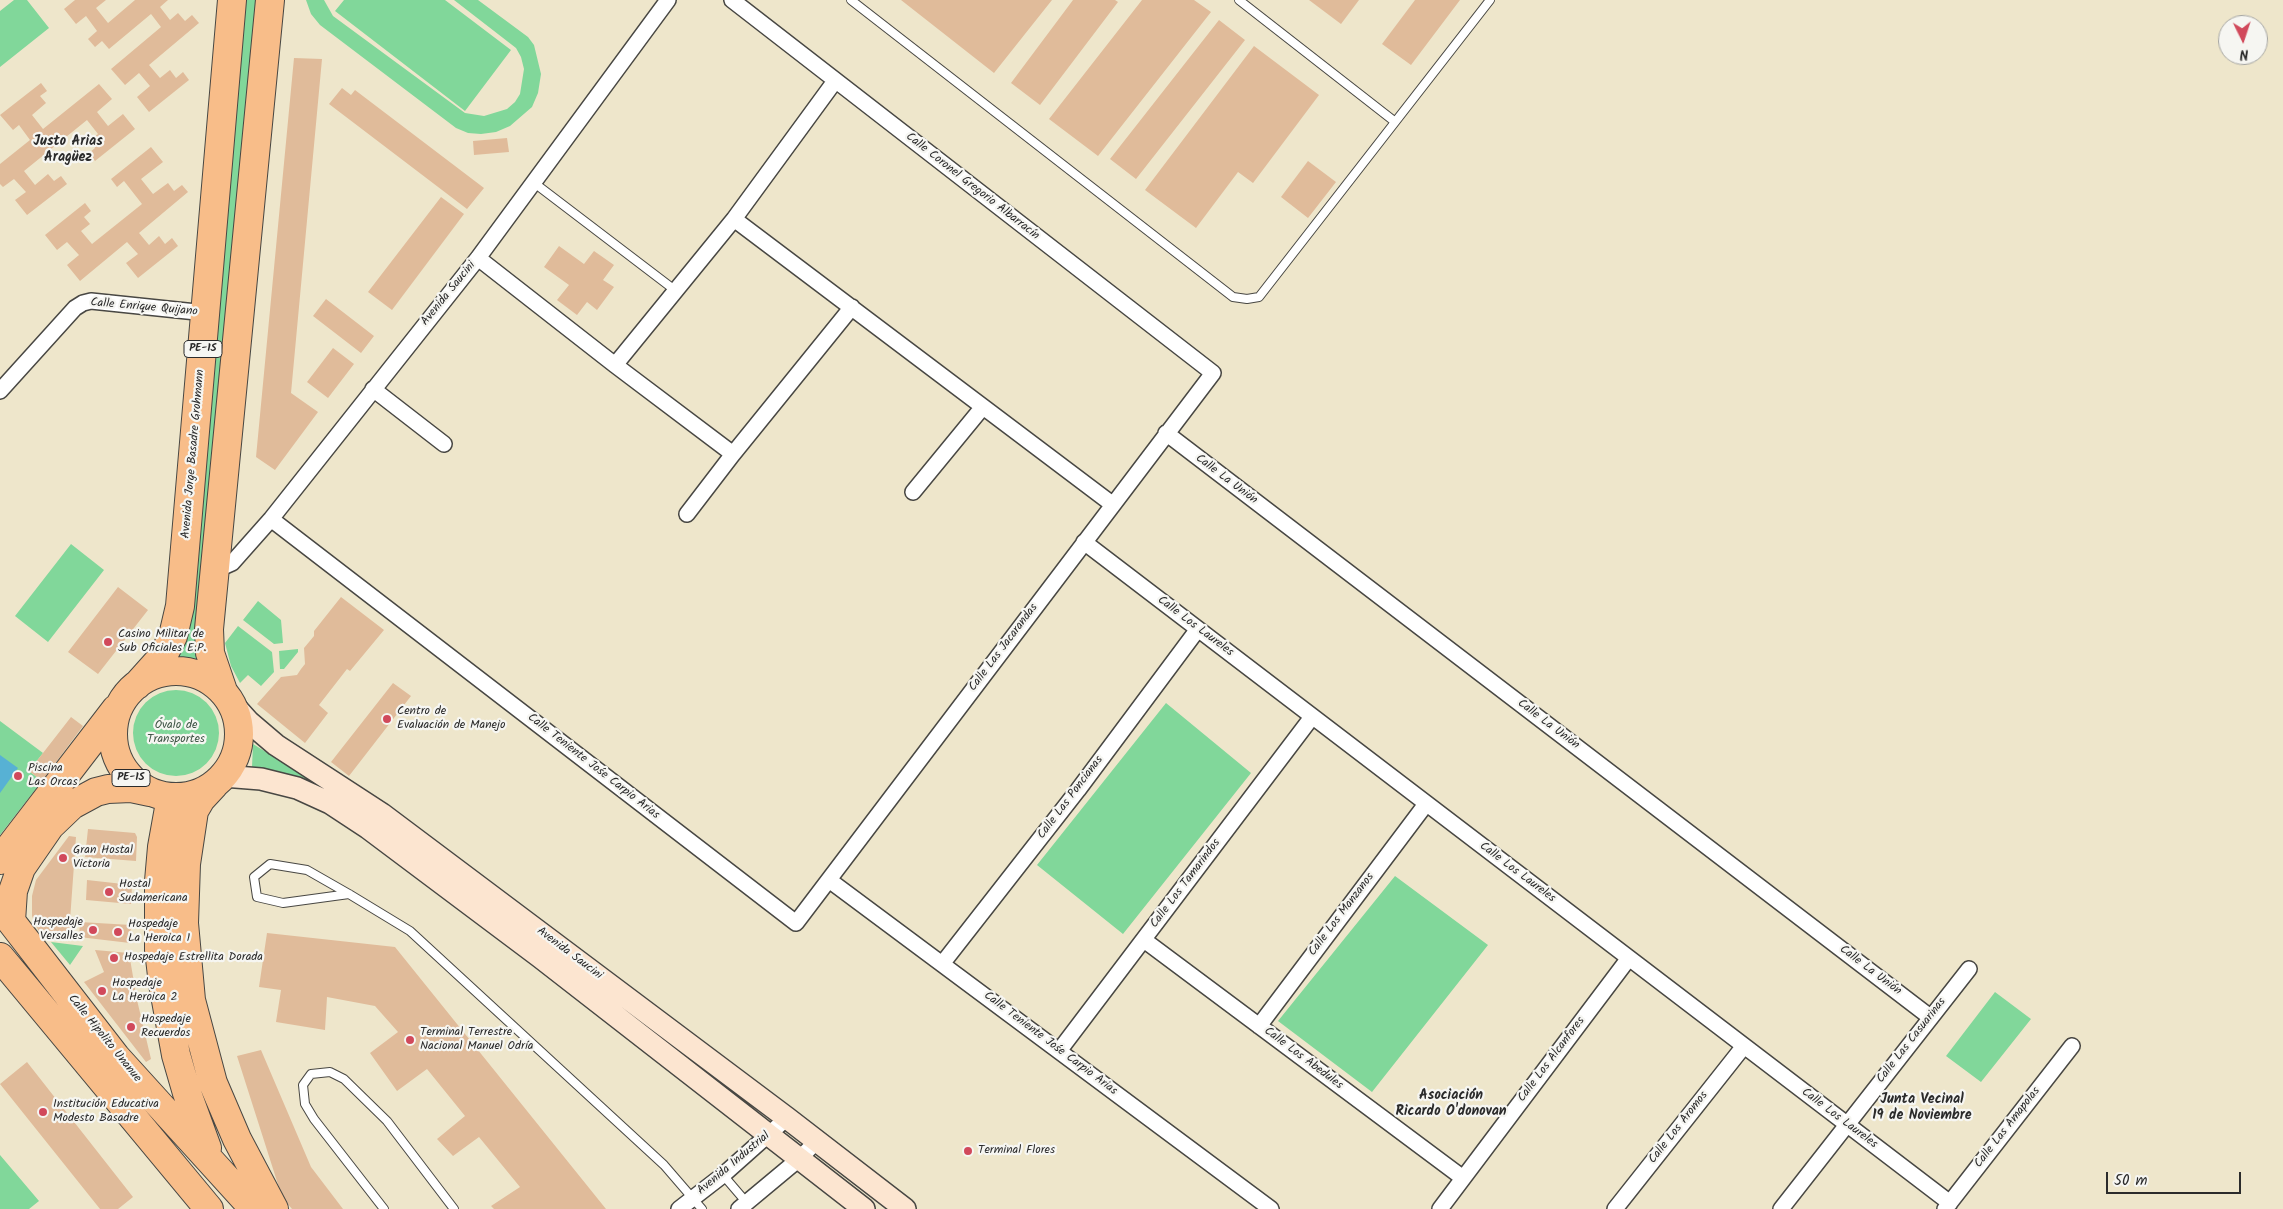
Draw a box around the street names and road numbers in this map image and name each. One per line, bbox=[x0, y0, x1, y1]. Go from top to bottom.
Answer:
street label: Calle Coronel Gregorio Albarracín bbox=[902, 130, 1042, 244]
street label: Avenida Saucini bbox=[419, 259, 479, 329]
street label: Calle Enrique Quijano bbox=[90, 296, 198, 320]
road number: PE-1S bbox=[184, 340, 222, 358]
street label: Avenida Jorge Basadre Grohmann bbox=[179, 369, 209, 539]
street label: Calle La Unión bbox=[1192, 452, 1260, 508]
street label: Calle Los Laureles bbox=[1154, 594, 1236, 660]
street label: Calle Las Jacarandas bbox=[966, 601, 1042, 695]
street label: Calle La Unión bbox=[1514, 697, 1582, 753]
street label: Calle Teniente Jośe Carpio Arias bbox=[524, 711, 662, 823]
street label: Calle Las Poncianas bbox=[1035, 754, 1107, 842]
road number: PE-1S bbox=[112, 770, 150, 786]
street label: Calle Los Tamarindos bbox=[1148, 837, 1224, 931]
street label: Calle Los Laureles bbox=[1476, 840, 1558, 906]
street label: Calle Los Manzanos bbox=[1306, 871, 1378, 959]
street label: Avenida Saucini bbox=[533, 925, 605, 983]
street label: Calle La Unión bbox=[1836, 943, 1904, 999]
street label: Calle Teniente Jośe Carpio Arias bbox=[980, 989, 1120, 1099]
street label: Calle Hipolito Unanue bbox=[64, 992, 144, 1086]
street label: Calle Las Casuarinas bbox=[1874, 995, 1950, 1087]
street label: Calle Los Alcanfores bbox=[1515, 1015, 1589, 1105]
street label: Calle Los Abedules bbox=[1261, 1025, 1345, 1093]
street label: Calle Las Amapolas bbox=[1972, 1085, 2044, 1171]
street label: Calle Los Laureles bbox=[1798, 1086, 1880, 1152]
street label: Calle Los Aromos bbox=[1646, 1089, 1712, 1167]
street label: Avenida Industrial bbox=[695, 1129, 773, 1199]

